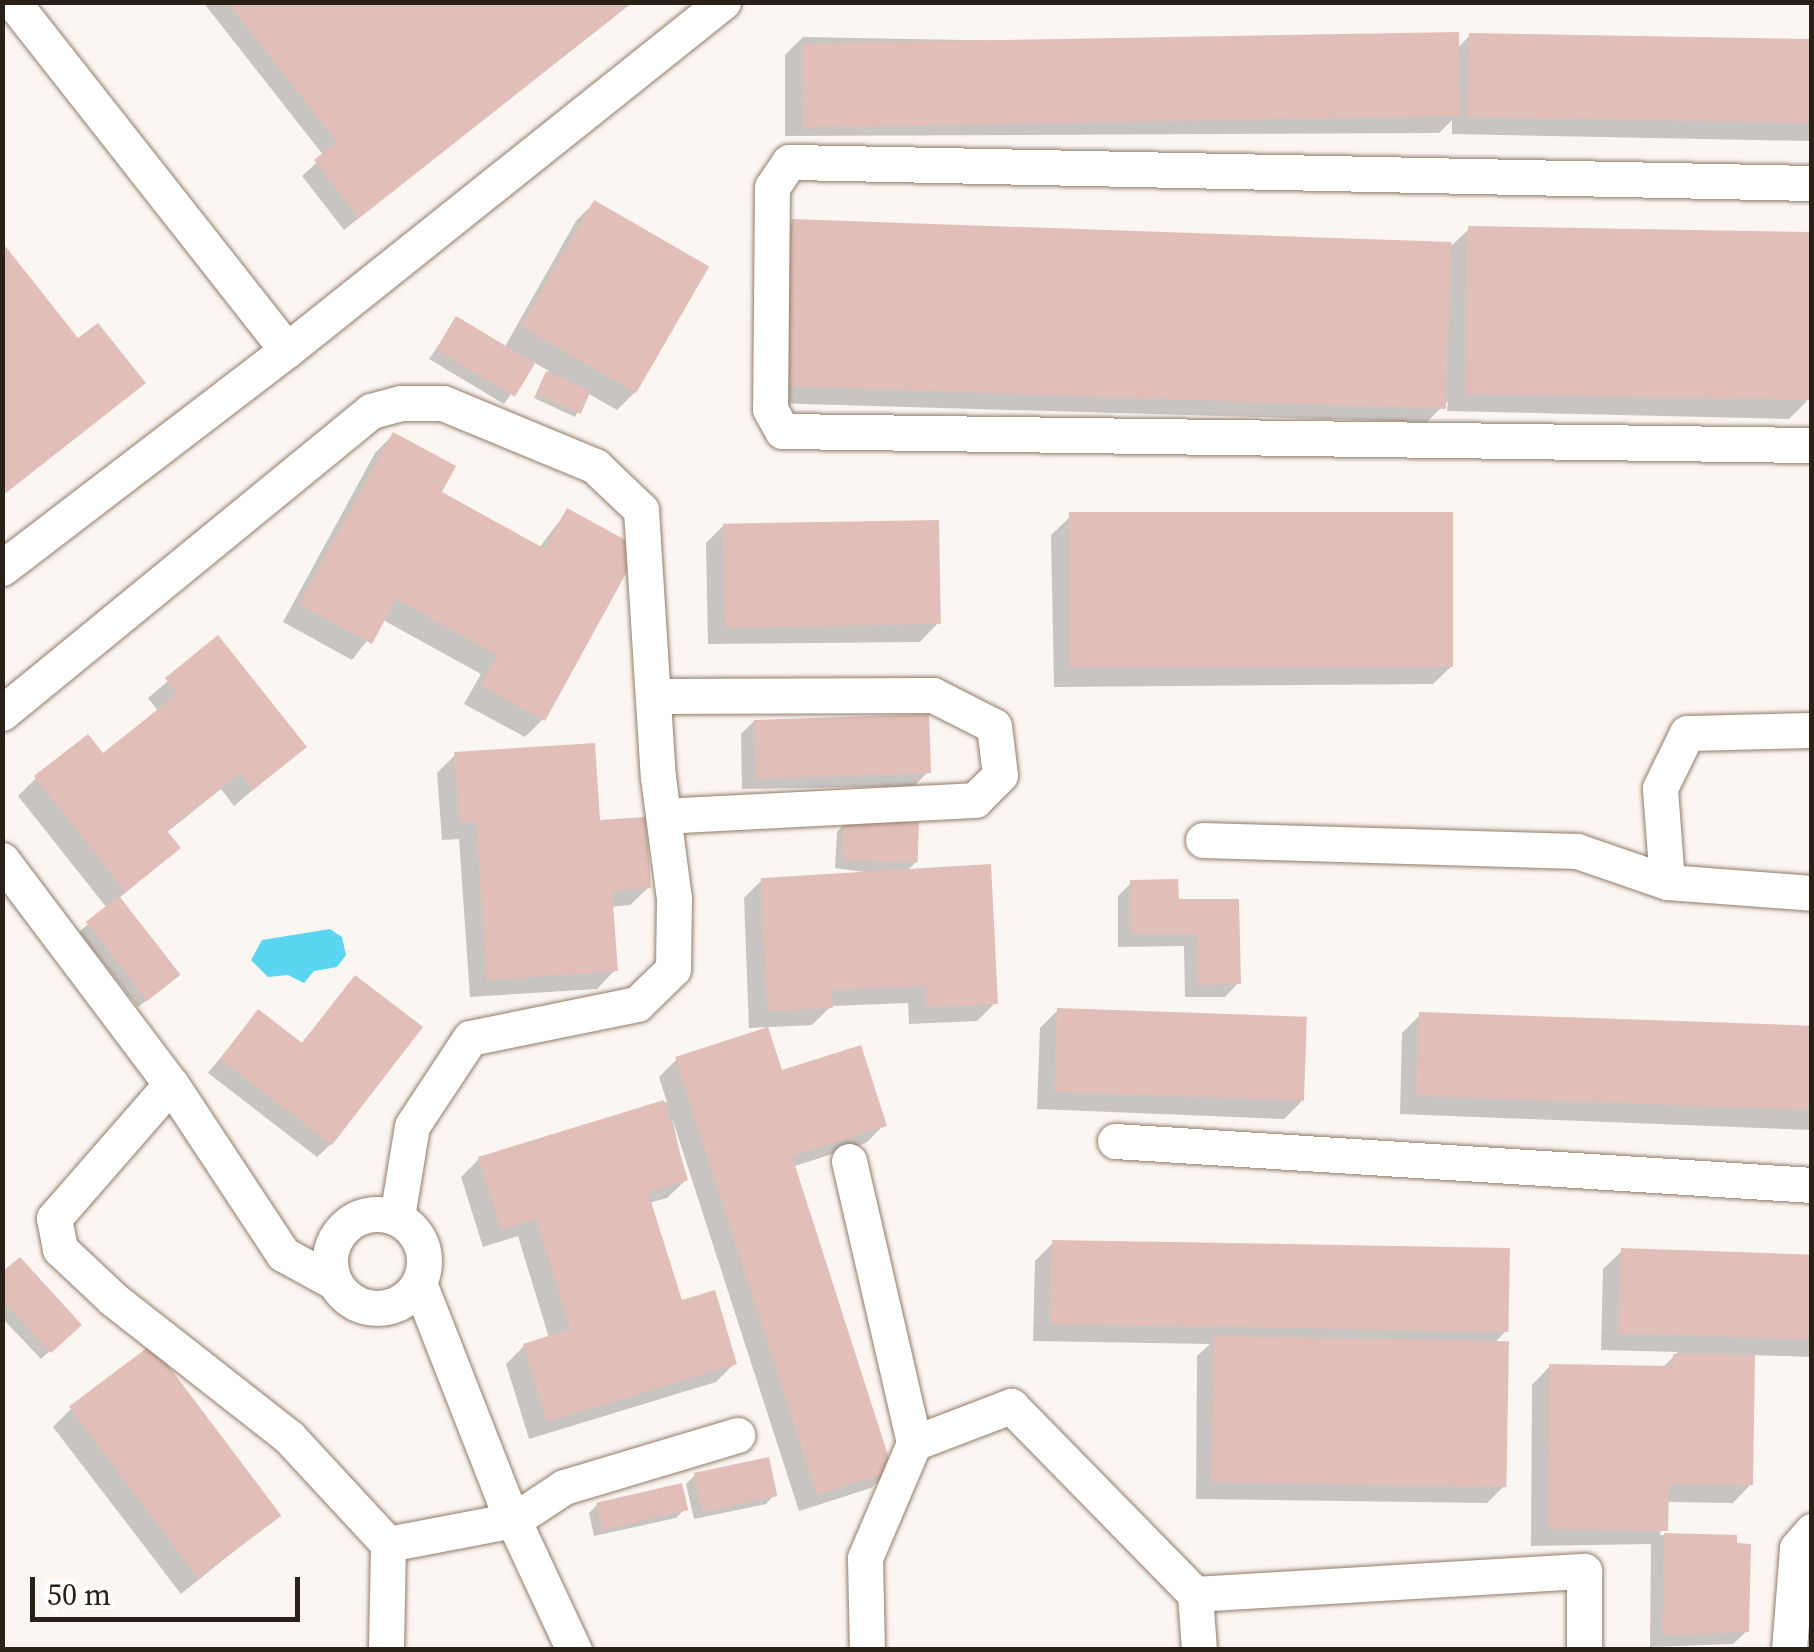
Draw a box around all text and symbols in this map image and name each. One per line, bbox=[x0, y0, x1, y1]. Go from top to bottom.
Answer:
scale bar bbox=[35, 1557, 305, 1619]
text: 50 m bbox=[47, 1574, 111, 1615]

